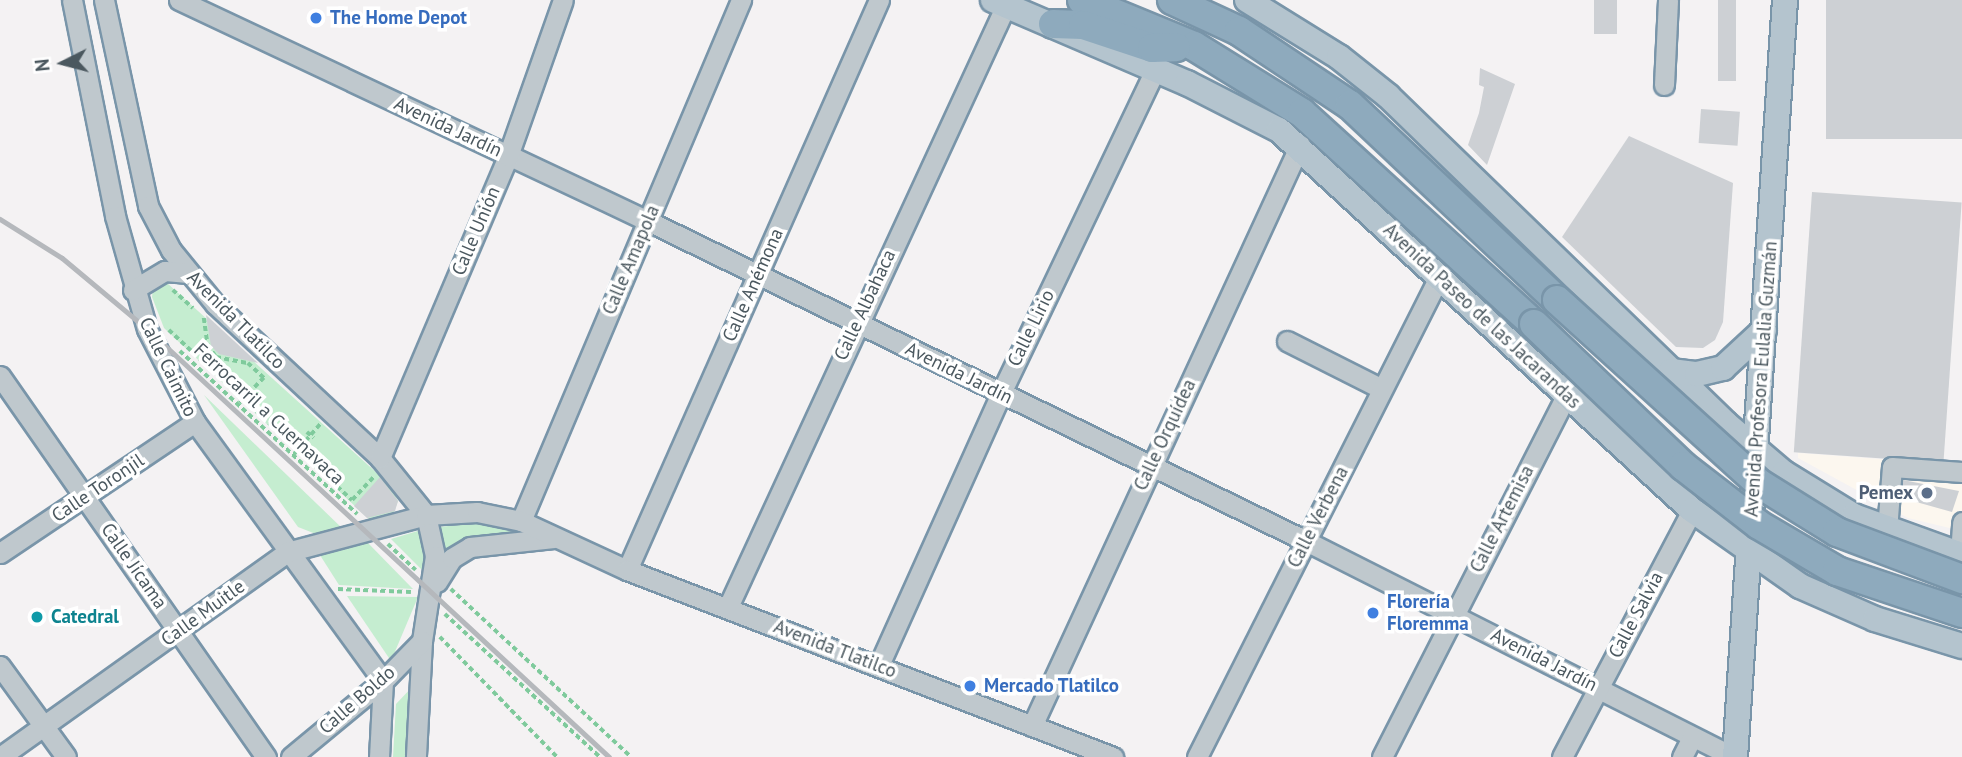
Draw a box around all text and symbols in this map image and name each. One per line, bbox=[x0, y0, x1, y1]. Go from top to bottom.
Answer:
place label: The Home Depot bbox=[330, 7, 467, 29]
marker: The Home Depot bbox=[308, 10, 324, 26]
north arrow bbox=[28, 28, 98, 98]
text: N bbox=[30, 58, 55, 73]
street label: Avenida Jardín bbox=[390, 92, 506, 162]
street label: Calle Unión bbox=[447, 183, 505, 279]
street label: Calle Amapola bbox=[598, 202, 664, 318]
street label: Avenida Paseo de las Jacarandas bbox=[1379, 219, 1585, 413]
street label: Calle Anémona bbox=[718, 224, 788, 346]
street label: Avenida Profesora Eulalia Guzmán bbox=[1740, 240, 1782, 518]
street label: Calle Albahaca bbox=[829, 246, 901, 364]
street label: Avenida Tlatilco bbox=[182, 266, 290, 374]
street label: Calle Lirio bbox=[1003, 286, 1059, 370]
street label: Calle Caimito bbox=[134, 314, 202, 420]
street label: Avenida Jardín bbox=[902, 337, 1016, 409]
street label: Ferrocarril a Cuernavaca bbox=[189, 338, 349, 490]
street label: Calle Orquídea bbox=[1129, 376, 1201, 494]
street label: Calle Toronjil bbox=[47, 449, 149, 527]
street label: Calle Artemisa bbox=[1465, 461, 1539, 577]
street label: Calle Verbena bbox=[1283, 462, 1353, 572]
place label: Pemex bbox=[1859, 482, 1913, 504]
marker: Pemex bbox=[1919, 485, 1935, 501]
street label: Calle Jícama bbox=[96, 519, 172, 613]
street label: Calle Salvia bbox=[1604, 568, 1668, 662]
street label: Calle Muitle bbox=[157, 575, 249, 651]
place label: Florería Floremma bbox=[1387, 591, 1469, 635]
marker: Florería Floremma bbox=[1365, 605, 1381, 621]
place label: Catedral bbox=[51, 606, 119, 628]
marker: Catedral bbox=[29, 609, 45, 625]
street label: Avenida Tlatilco bbox=[770, 615, 900, 683]
street label: Avenida Jardín bbox=[1487, 623, 1601, 697]
street label: Calle Boldo bbox=[314, 661, 400, 739]
place label: Mercado Tlatilco bbox=[984, 675, 1120, 697]
marker: Mercado Tlatilco bbox=[962, 678, 978, 694]

